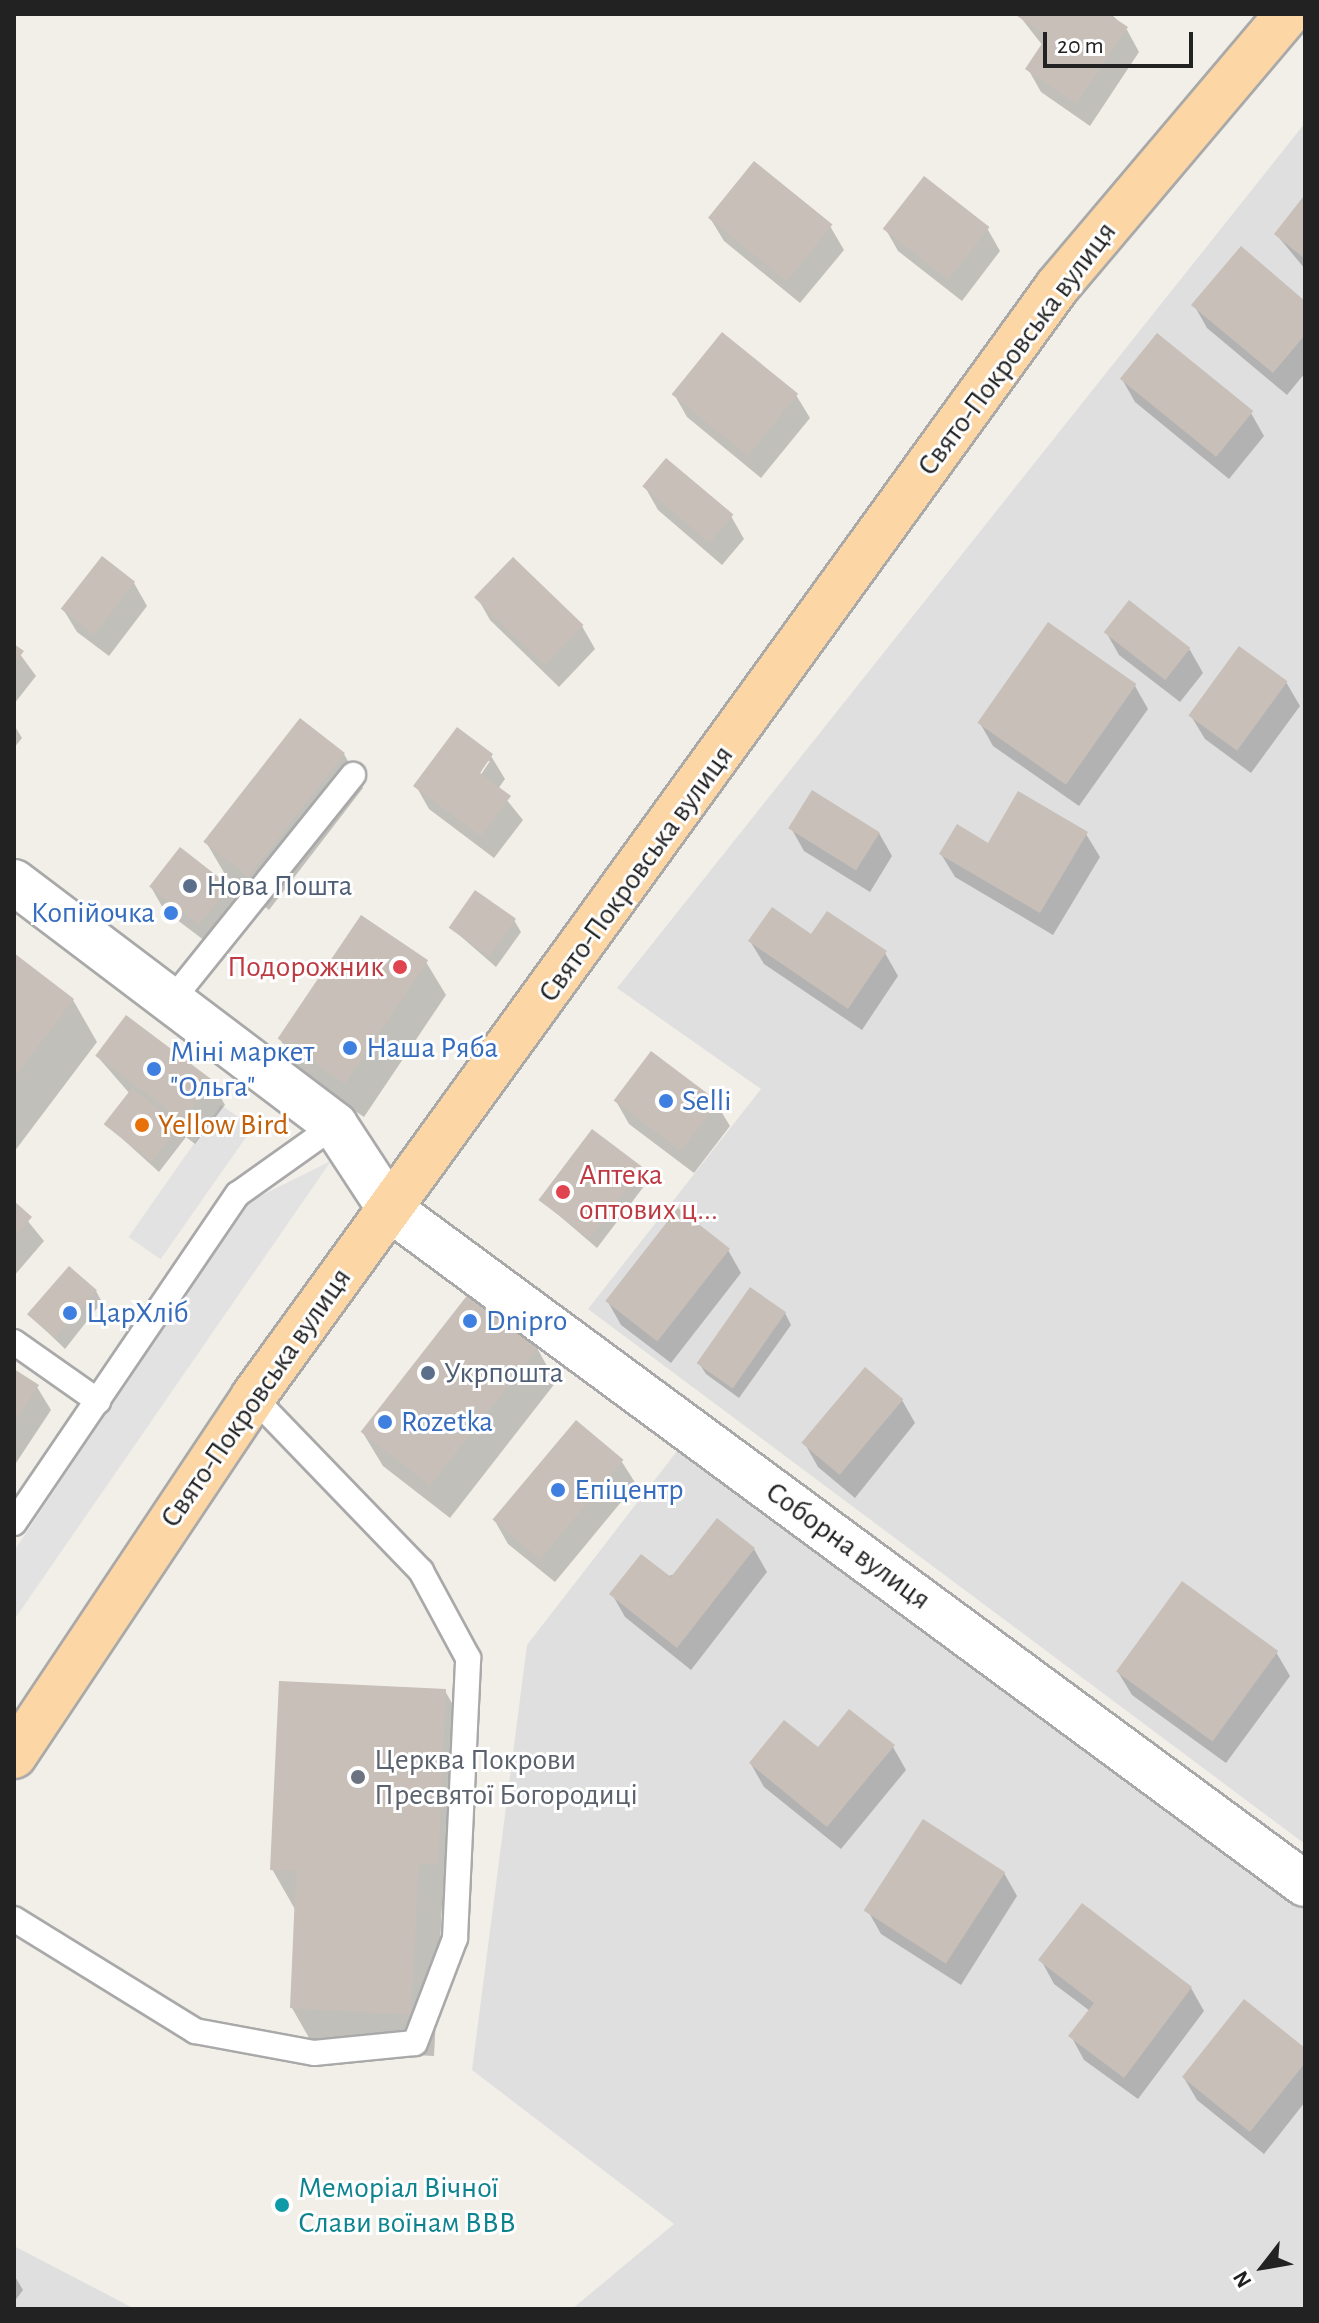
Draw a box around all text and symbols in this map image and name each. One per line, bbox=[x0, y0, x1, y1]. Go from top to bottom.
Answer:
scale bar bbox=[1047, 16, 1197, 66]
text: 20 m bbox=[1057, 34, 1104, 58]
street label: Свято-Покровська вулиця bbox=[910, 215, 1124, 483]
street label: Свято-Покровська вулиця bbox=[531, 738, 741, 1010]
place label: Нова Пошта bbox=[206, 868, 352, 904]
marker: Нова Пошта bbox=[181, 877, 199, 895]
place label: Копійочка bbox=[31, 895, 155, 931]
marker: Копійочка bbox=[162, 904, 180, 922]
place label: Подорожник bbox=[227, 949, 384, 985]
marker: Подорожник bbox=[391, 958, 409, 976]
place label: Наша Ряба bbox=[366, 1030, 498, 1066]
place label: Міні маркет "Ольга" bbox=[170, 1034, 314, 1104]
marker: Наша Ряба bbox=[341, 1039, 359, 1057]
marker: Міні маркет "Ольга" bbox=[145, 1060, 163, 1078]
place label: Selli bbox=[682, 1083, 731, 1119]
marker: Selli bbox=[657, 1092, 675, 1110]
place label: Yellow Bird bbox=[158, 1107, 289, 1143]
marker: Yellow Bird bbox=[133, 1116, 151, 1134]
place label: Аптека оптових ц... bbox=[579, 1157, 718, 1228]
marker: Аптека оптових ц... bbox=[554, 1183, 572, 1201]
street label: Свято-Покровська вулиця bbox=[153, 1261, 359, 1535]
place label: ЦарХліб bbox=[86, 1295, 189, 1331]
place label: Dnipro bbox=[486, 1303, 567, 1339]
marker: ЦарХліб bbox=[61, 1304, 79, 1322]
marker: Dnipro bbox=[461, 1312, 479, 1330]
place label: Укрпошта bbox=[444, 1355, 563, 1391]
marker: Укрпошта bbox=[419, 1364, 437, 1382]
place label: Rozetka bbox=[401, 1404, 493, 1440]
marker: Rozetka bbox=[376, 1413, 394, 1431]
place label: Епіцентр bbox=[574, 1472, 683, 1508]
street label: Соборна вулиця bbox=[758, 1474, 938, 1618]
marker: Епіцентр bbox=[549, 1481, 567, 1499]
place label: Церква Покрови Пресвятої Богородиці bbox=[374, 1742, 638, 1812]
marker: Церква Покрови Пресвятої Богородиці bbox=[349, 1768, 367, 1786]
place label: Меморіал Вічної Слави воїнам ВВВ bbox=[298, 2170, 516, 2240]
marker: Меморіал Вічної Слави воїнам ВВВ bbox=[273, 2196, 291, 2214]
north arrow bbox=[1223, 2227, 1303, 2307]
text: N bbox=[1229, 2267, 1256, 2292]

